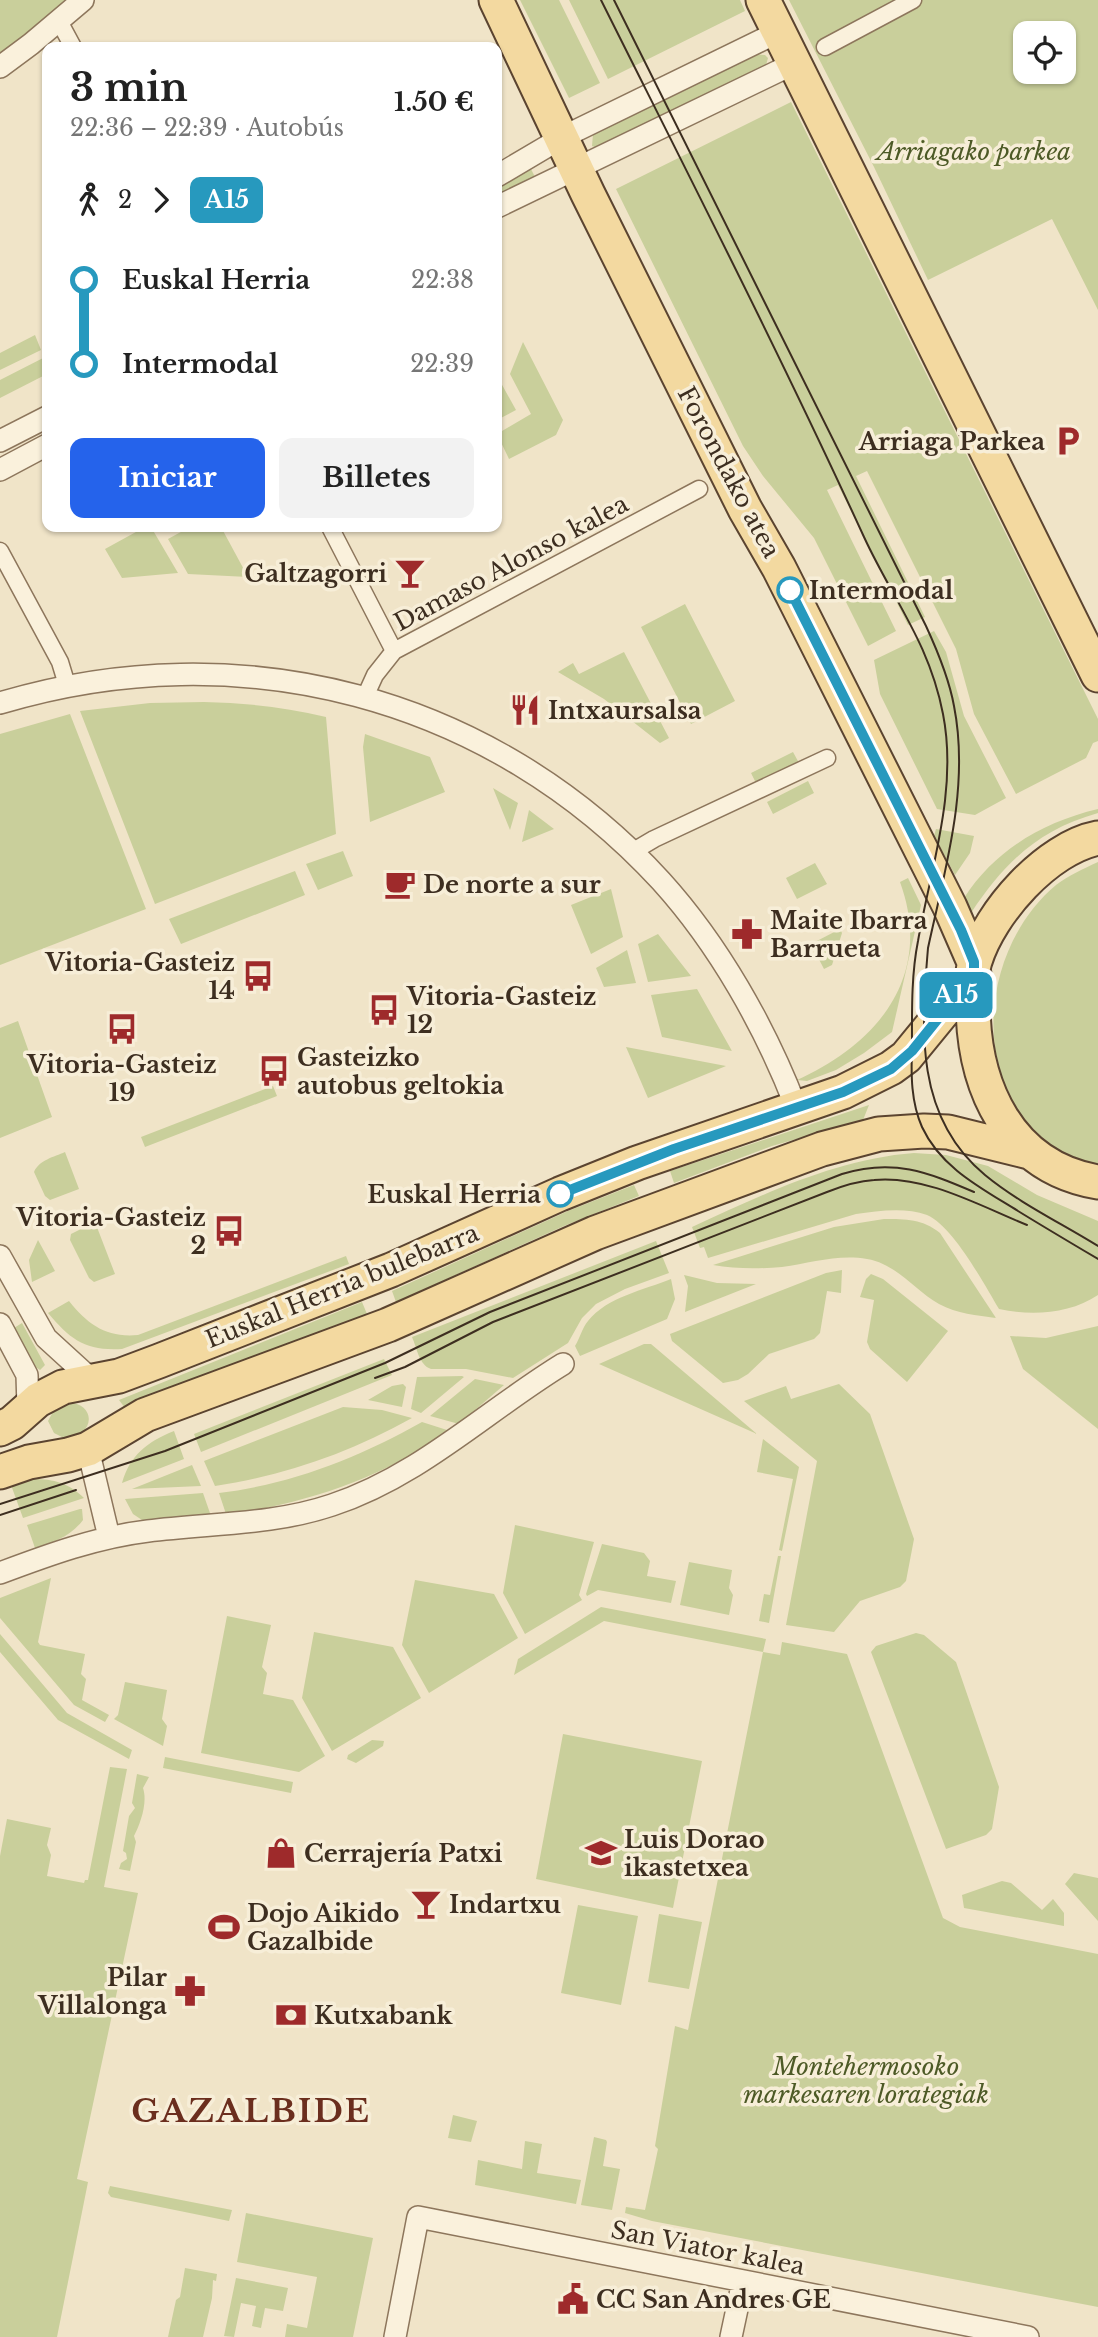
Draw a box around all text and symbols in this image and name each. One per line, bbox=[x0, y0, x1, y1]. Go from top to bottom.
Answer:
map controls bbox=[1013, 21, 1076, 84]
button: locate bbox=[1013, 21, 1076, 84]
text: 3 min bbox=[70, 64, 188, 111]
text: 1.50 € bbox=[394, 86, 474, 118]
text: 22:36 – 22:39 · Autobús bbox=[70, 114, 344, 142]
park label: Arriagako parkea bbox=[874, 137, 1071, 166]
icon: walk bbox=[70, 181, 108, 219]
icon: forward bbox=[142, 181, 180, 219]
text: A15 bbox=[204, 185, 249, 214]
text: 2 bbox=[118, 186, 132, 214]
text: Euskal Herria bbox=[122, 264, 310, 296]
text: 22:38 bbox=[411, 266, 474, 294]
text: Intermodal bbox=[122, 348, 278, 380]
text: 22:39 bbox=[410, 350, 474, 378]
street label: Forondako atea bbox=[672, 381, 787, 563]
parking icon: Arriaga Parkea bbox=[1051, 424, 1085, 458]
place label: Arriaga Parkea bbox=[858, 427, 1045, 456]
button: Iniciar bbox=[70, 438, 265, 518]
button: Billetes bbox=[279, 438, 474, 518]
street label: Damaso Alonso kalea bbox=[389, 489, 634, 637]
bar icon: Galtzagorri bbox=[393, 556, 427, 590]
place label: Galtzagorri bbox=[244, 559, 387, 588]
place label: Intermodal bbox=[809, 576, 954, 605]
marker: Intermodal bbox=[777, 577, 803, 603]
restaurant icon: Intxaursalsa bbox=[508, 693, 542, 727]
place label: Intxaursalsa bbox=[548, 696, 702, 725]
cafe icon: De norte a sur bbox=[383, 867, 417, 901]
place label: De norte a sur bbox=[423, 870, 601, 899]
place label: Maite Ibarra Barrueta bbox=[770, 906, 928, 963]
pharmacy icon: Maite Ibarra Barrueta bbox=[730, 917, 764, 951]
place label: Vitoria-Gasteiz 14 bbox=[45, 948, 235, 1005]
bus stop icon: Vitoria-Gasteiz 14 bbox=[241, 959, 275, 993]
line badge: A15 bbox=[916, 972, 996, 1018]
text: A15 bbox=[934, 980, 978, 1009]
place label: Vitoria-Gasteiz 12 bbox=[406, 982, 596, 1039]
bus stop icon: Vitoria-Gasteiz 12 bbox=[367, 993, 401, 1027]
bus stop icon: Vitoria-Gasteiz 19 bbox=[105, 1012, 139, 1046]
place label: Gasteizko autobus geltokia bbox=[297, 1043, 504, 1100]
place label: Vitoria-Gasteiz 19 bbox=[26, 1050, 217, 1107]
bus stop icon: Gasteizko autobus geltokia bbox=[257, 1054, 291, 1088]
place label: Euskal Herria bbox=[367, 1180, 541, 1209]
marker: Euskal Herria bbox=[547, 1181, 573, 1207]
place label: Vitoria-Gasteiz 2 bbox=[16, 1203, 206, 1260]
bus stop icon: Vitoria-Gasteiz 2 bbox=[212, 1214, 246, 1248]
street label: Euskal Herria bulebarra bbox=[201, 1218, 483, 1354]
place label: Luis Dorao ikastetxea bbox=[624, 1825, 765, 1882]
shop icon: Cerrajería Patxi bbox=[264, 1836, 298, 1870]
school or university icon: Luis Dorao ikastetxea bbox=[584, 1836, 618, 1870]
place label: Cerrajería Patxi bbox=[304, 1839, 503, 1868]
bar icon: Indartxu bbox=[409, 1887, 443, 1921]
place label: Indartxu bbox=[449, 1890, 561, 1919]
place label: Dojo Aikido Gazalbide bbox=[247, 1899, 399, 1956]
sports icon: Dojo Aikido Gazalbide bbox=[207, 1910, 241, 1944]
place label: Pilar Villalonga bbox=[37, 1963, 167, 2020]
pharmacy icon: Pilar Villalonga bbox=[173, 1974, 207, 2008]
bank icon: Kutxabank bbox=[274, 1998, 308, 2032]
place label: Kutxabank bbox=[314, 2001, 453, 2030]
park label: Montehermosoko markesaren lorategiak bbox=[743, 2052, 989, 2109]
district label: GAZALBIDE bbox=[131, 2091, 371, 2131]
street label: San Viator kalea bbox=[609, 2215, 808, 2281]
public building icon: CC San Andres GE bbox=[556, 2282, 590, 2316]
place label: CC San Andres GE bbox=[596, 2285, 831, 2314]

